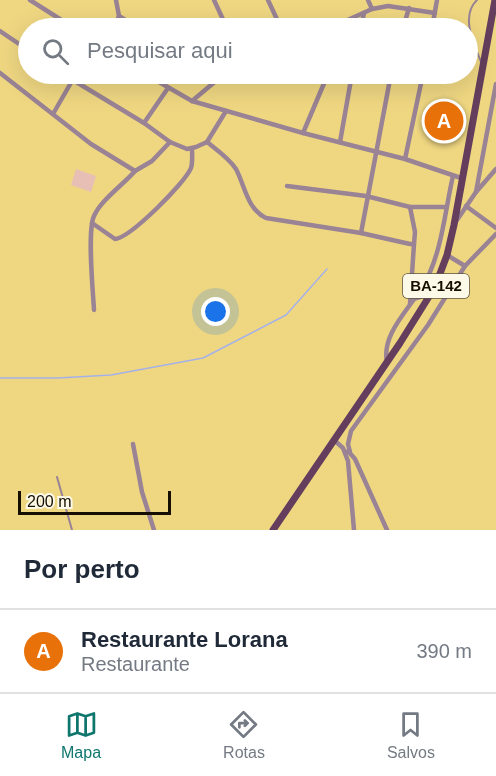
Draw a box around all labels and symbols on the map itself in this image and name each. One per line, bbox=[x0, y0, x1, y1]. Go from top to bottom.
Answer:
pin: A bbox=[424, 98, 464, 144]
road number: BA-142 bbox=[403, 274, 469, 298]
your location bbox=[201, 297, 230, 326]
scale bar bbox=[18, 488, 171, 516]

